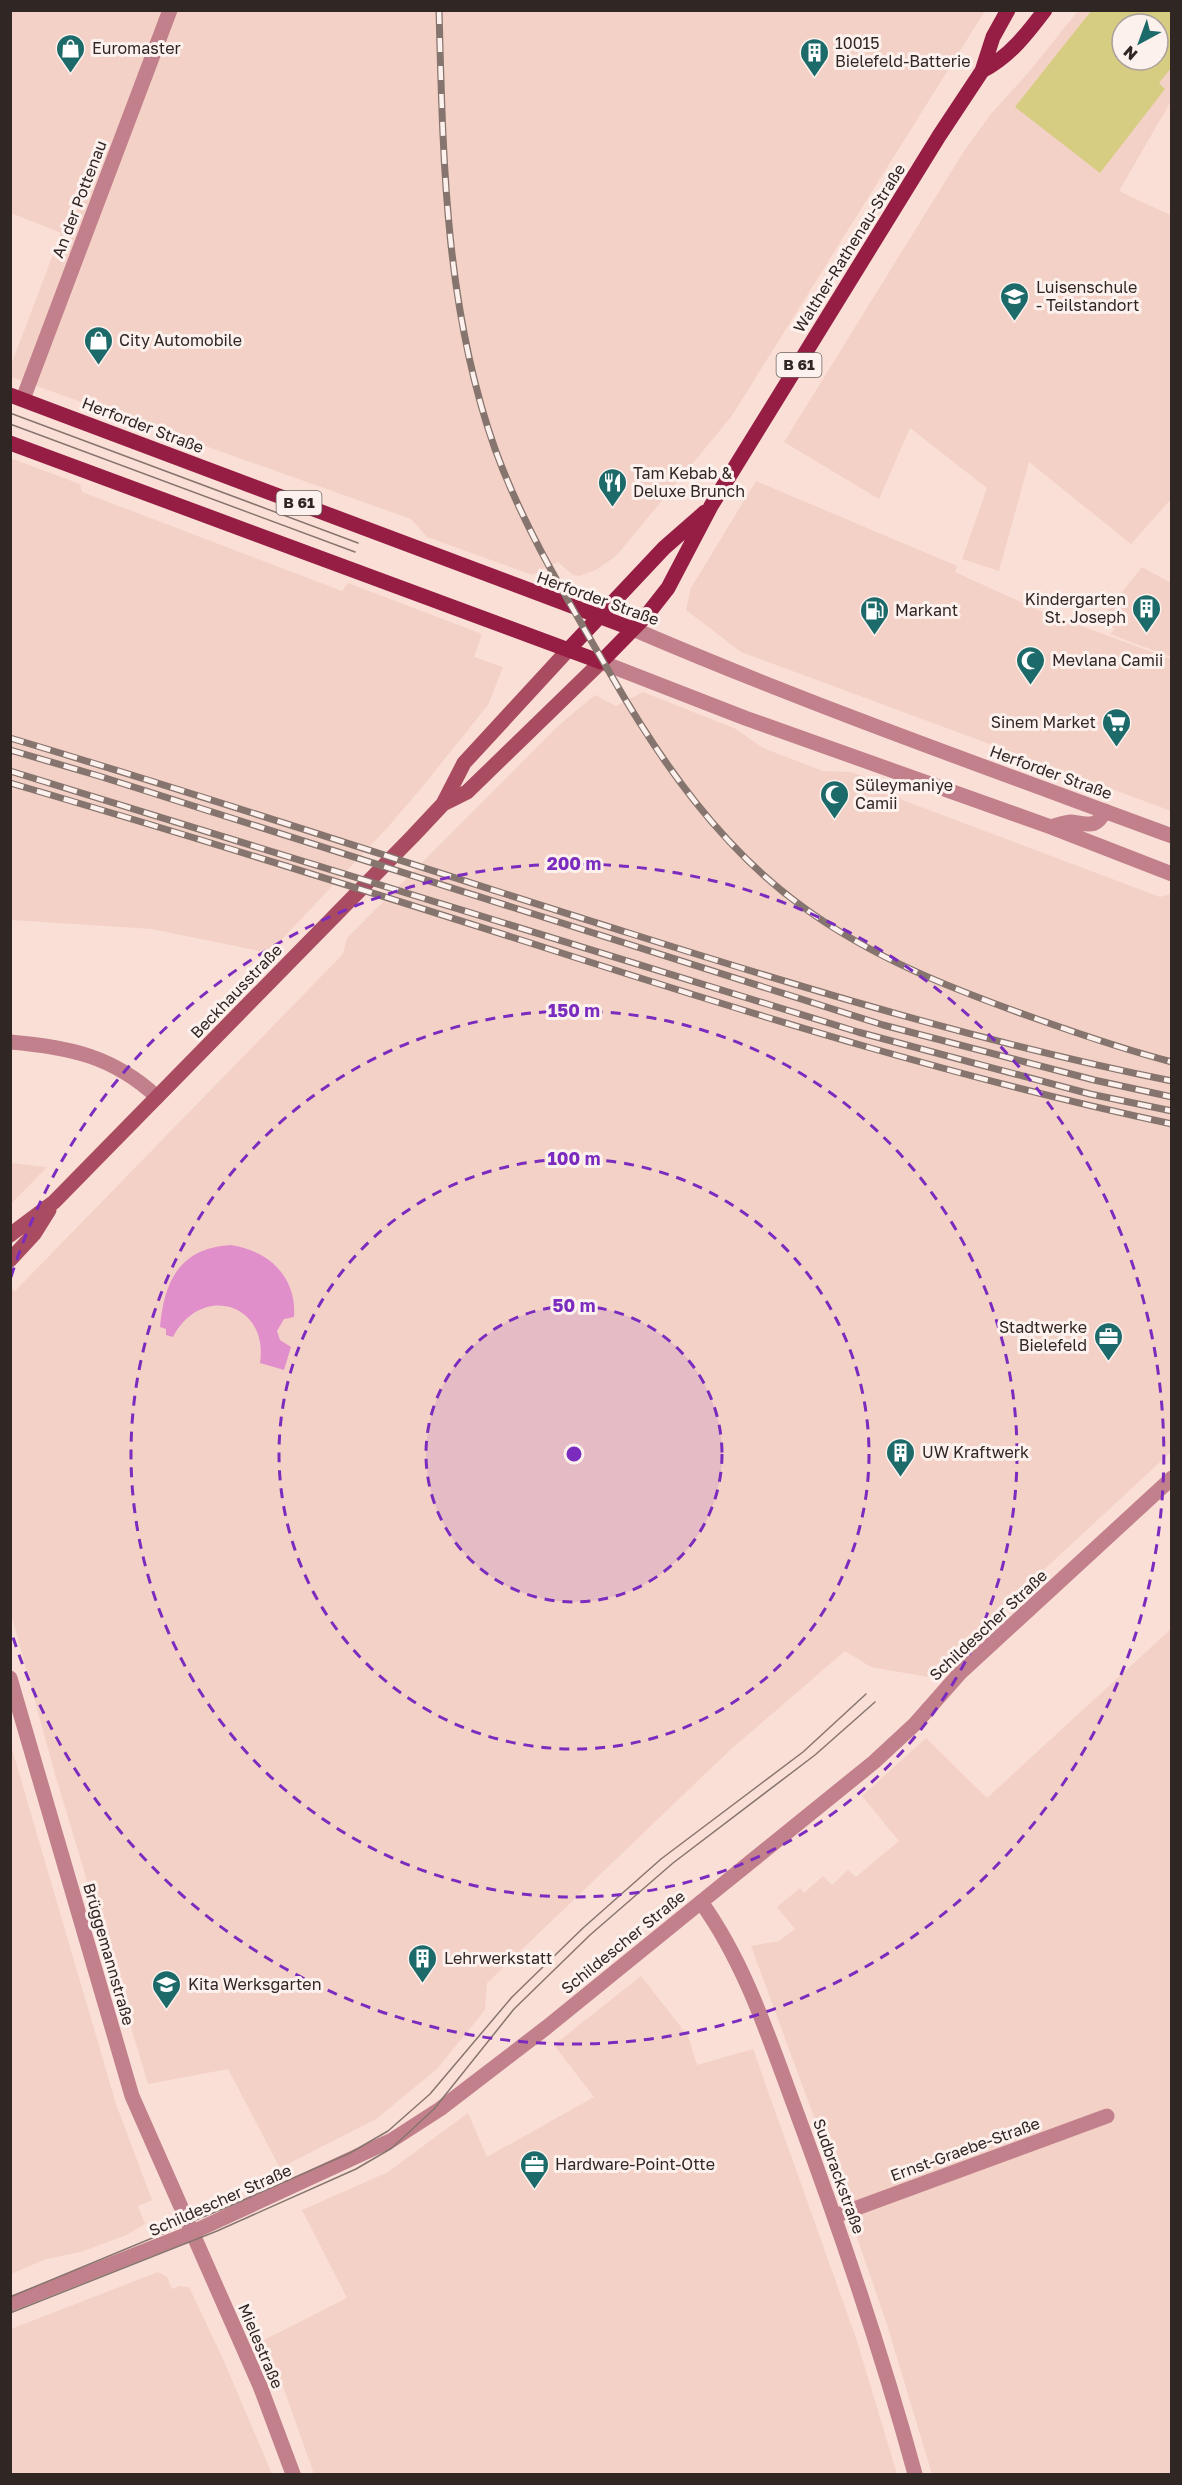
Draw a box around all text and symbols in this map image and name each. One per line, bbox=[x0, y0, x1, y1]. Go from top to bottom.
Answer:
north arrow bbox=[1110, 12, 1170, 72]
shop icon: Euromaster bbox=[55, 32, 87, 74]
place label: 10015 Bielefeld-Batterie bbox=[835, 33, 971, 71]
building icon: 10015 Bielefeld-Batterie bbox=[798, 36, 830, 78]
place label: Euromaster bbox=[92, 38, 181, 58]
text: N bbox=[1119, 42, 1141, 65]
street label: An der Pottenau bbox=[47, 137, 111, 261]
street label: Walther-Rathenau-Straße bbox=[789, 160, 909, 336]
place label: Luisenschule - Teilstandort bbox=[1036, 277, 1139, 315]
school or university icon: Luisenschule - Teilstandort bbox=[999, 280, 1031, 322]
shop icon: City Automobile bbox=[82, 324, 114, 366]
place label: City Automobile bbox=[119, 330, 242, 350]
road number: B 61 bbox=[776, 353, 822, 377]
street label: Herforder Straße bbox=[79, 393, 207, 457]
place label: Tam Kebab & Deluxe Brunch bbox=[633, 463, 745, 501]
restaurant icon: Tam Kebab & Deluxe Brunch bbox=[596, 466, 628, 508]
road number: B 61 bbox=[276, 491, 322, 515]
street label: Herforder Straße bbox=[534, 567, 662, 629]
place label: Kindergarten St. Joseph bbox=[1025, 589, 1126, 627]
building icon: Kindergarten St. Joseph bbox=[1131, 592, 1163, 634]
fuel station icon: Markant bbox=[858, 594, 890, 636]
place label: Markant bbox=[895, 600, 958, 620]
mosque icon: Mevlana Camii bbox=[1015, 644, 1047, 686]
place label: Mevlana Camii bbox=[1052, 650, 1163, 670]
supermarket icon: Sinem Market bbox=[1101, 706, 1133, 748]
place label: Sinem Market bbox=[991, 712, 1096, 732]
street label: Herforder Straße bbox=[987, 741, 1115, 803]
place label: Süleymaniye Camii bbox=[855, 775, 953, 813]
mosque icon: Süleymaniye Camii bbox=[818, 778, 850, 820]
text: 200 m bbox=[547, 852, 601, 874]
street label: Beckhausstraße bbox=[186, 940, 286, 1042]
text: 150 m bbox=[548, 999, 600, 1021]
text: 100 m bbox=[548, 1147, 600, 1169]
text: 50 m bbox=[553, 1294, 595, 1316]
place label: Stadtwerke Bielefeld bbox=[999, 1317, 1087, 1355]
office icon: Stadtwerke Bielefeld bbox=[1092, 1320, 1124, 1362]
building icon: UW Kraftwerk bbox=[885, 1436, 917, 1478]
place label: UW Kraftwerk bbox=[922, 1442, 1029, 1462]
centre of rings bbox=[564, 1444, 584, 1464]
street label: Schildescher Straße bbox=[925, 1565, 1051, 1685]
street label: Brüggemannstraße bbox=[79, 1881, 139, 2027]
street label: Schildescher Straße bbox=[557, 1886, 689, 1998]
building icon: Lehrwerkstatt bbox=[407, 1942, 439, 1984]
place label: Lehrwerkstatt bbox=[444, 1948, 552, 1968]
school or university icon: Kita Werksgarten bbox=[151, 1968, 183, 2010]
place label: Kita Werksgarten bbox=[188, 1974, 322, 1994]
street label: Ernst-Graebe-Straße bbox=[888, 2113, 1042, 2185]
street label: Sudbrackstraße bbox=[809, 2116, 869, 2236]
office icon: Hardware-Point-Otte bbox=[518, 2148, 550, 2190]
place label: Hardware-Point-Otte bbox=[555, 2154, 715, 2174]
street label: Schildescher Straße bbox=[146, 2160, 294, 2240]
street label: Mielestraße bbox=[234, 2301, 288, 2391]

